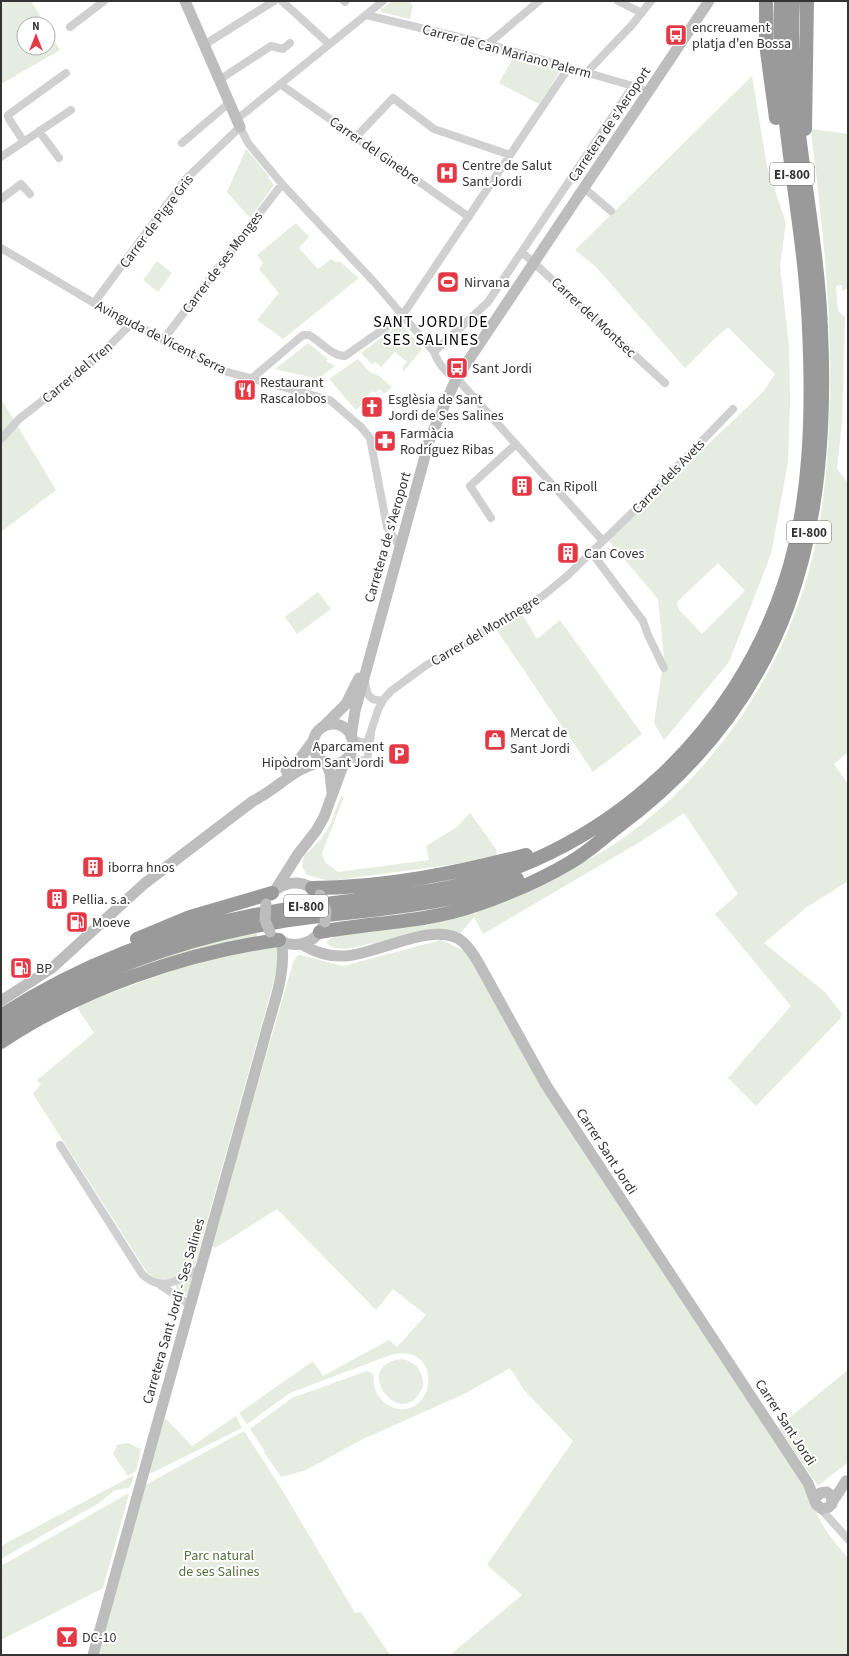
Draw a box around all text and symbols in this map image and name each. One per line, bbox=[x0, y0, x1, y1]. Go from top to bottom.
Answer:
north arrow bbox=[16, 16, 56, 56]
place label: encreuament platja d'en Bossa bbox=[692, 18, 791, 54]
text: N bbox=[32, 19, 40, 34]
street label: Carrer de Can Mariano Palerm bbox=[420, 20, 593, 84]
bus stop icon: encreuament platja d'en Bossa bbox=[663, 22, 689, 48]
street label: Carretera de s'Aeroport bbox=[564, 63, 656, 186]
street label: Carrer del Ginebre bbox=[325, 112, 424, 190]
place label: Centre de Salut Sant Jordi bbox=[462, 156, 552, 192]
hospital icon: Centre de Salut Sant Jordi bbox=[434, 160, 460, 186]
road number: EI-800 bbox=[770, 163, 814, 185]
street label: Carrer de Pigre Gris bbox=[115, 171, 199, 273]
street label: Carrer de ses Monges bbox=[178, 207, 268, 318]
sports icon: Nirvana bbox=[435, 269, 461, 295]
place label: Nirvana bbox=[464, 273, 510, 293]
street label: Carrer del Montsec bbox=[546, 273, 641, 363]
street label: Avinguda de Vicent Serra bbox=[92, 296, 230, 380]
district label: SANT JORDI DE SES SALINES bbox=[373, 311, 489, 351]
street label: Carrer del Tren bbox=[38, 337, 117, 408]
bus stop icon: Sant Jordi bbox=[444, 355, 470, 381]
place label: Sant Jordi bbox=[472, 359, 532, 379]
place label: Restaurant Rascalobos bbox=[260, 373, 327, 409]
restaurant icon: Restaurant Rascalobos bbox=[232, 377, 258, 403]
place label: Esglèsia de Sant Jordi de Ses Salines bbox=[388, 390, 504, 426]
church icon: Esglèsia de Sant Jordi de Ses Salines bbox=[359, 394, 385, 420]
place label: Farmàcia Rodríguez Ribas bbox=[400, 424, 494, 460]
pharmacy icon: Farmàcia Rodríguez Ribas bbox=[372, 428, 398, 454]
street label: Carrer dels Avets bbox=[628, 435, 710, 519]
street label: Carretera de s'Aeroport bbox=[360, 469, 416, 605]
building icon: Can Ripoll bbox=[509, 473, 535, 499]
place label: Can Ripoll bbox=[538, 477, 598, 497]
road number: EI-800 bbox=[787, 521, 831, 543]
building icon: Can Coves bbox=[555, 540, 581, 566]
place label: Can Coves bbox=[584, 544, 644, 564]
street label: Carrer del Montnegre bbox=[427, 590, 544, 671]
place label: Mercat de Sant Jordi bbox=[510, 723, 570, 759]
shop icon: Mercat de Sant Jordi bbox=[482, 727, 508, 753]
place label: Aparcament Hipòdrom Sant Jordi bbox=[262, 737, 384, 773]
parking icon: Aparcament Hipòdrom Sant Jordi bbox=[386, 741, 412, 767]
building icon: iborra hnos bbox=[80, 854, 106, 880]
place label: iborra hnos bbox=[108, 858, 175, 878]
building icon: Pellia. s.a. bbox=[44, 886, 70, 912]
place label: Pellia. s.a. bbox=[72, 890, 130, 910]
road number: EI-800 bbox=[284, 895, 328, 917]
fuel station icon: Moeve bbox=[64, 909, 90, 935]
place label: Moeve bbox=[92, 913, 130, 933]
fuel station icon: BP bbox=[8, 955, 34, 981]
place label: BP bbox=[36, 959, 52, 979]
street label: Carrer Sant Jordi bbox=[571, 1105, 642, 1199]
street label: Carretera Sant Jordi - Ses Salines bbox=[138, 1216, 210, 1406]
street label: Carrer Sant Jordi bbox=[750, 1376, 821, 1470]
park label: Parc natural de ses Salines bbox=[178, 1546, 260, 1582]
bar icon: DC-10 bbox=[54, 1624, 80, 1650]
place label: DC-10 bbox=[82, 1628, 117, 1648]

